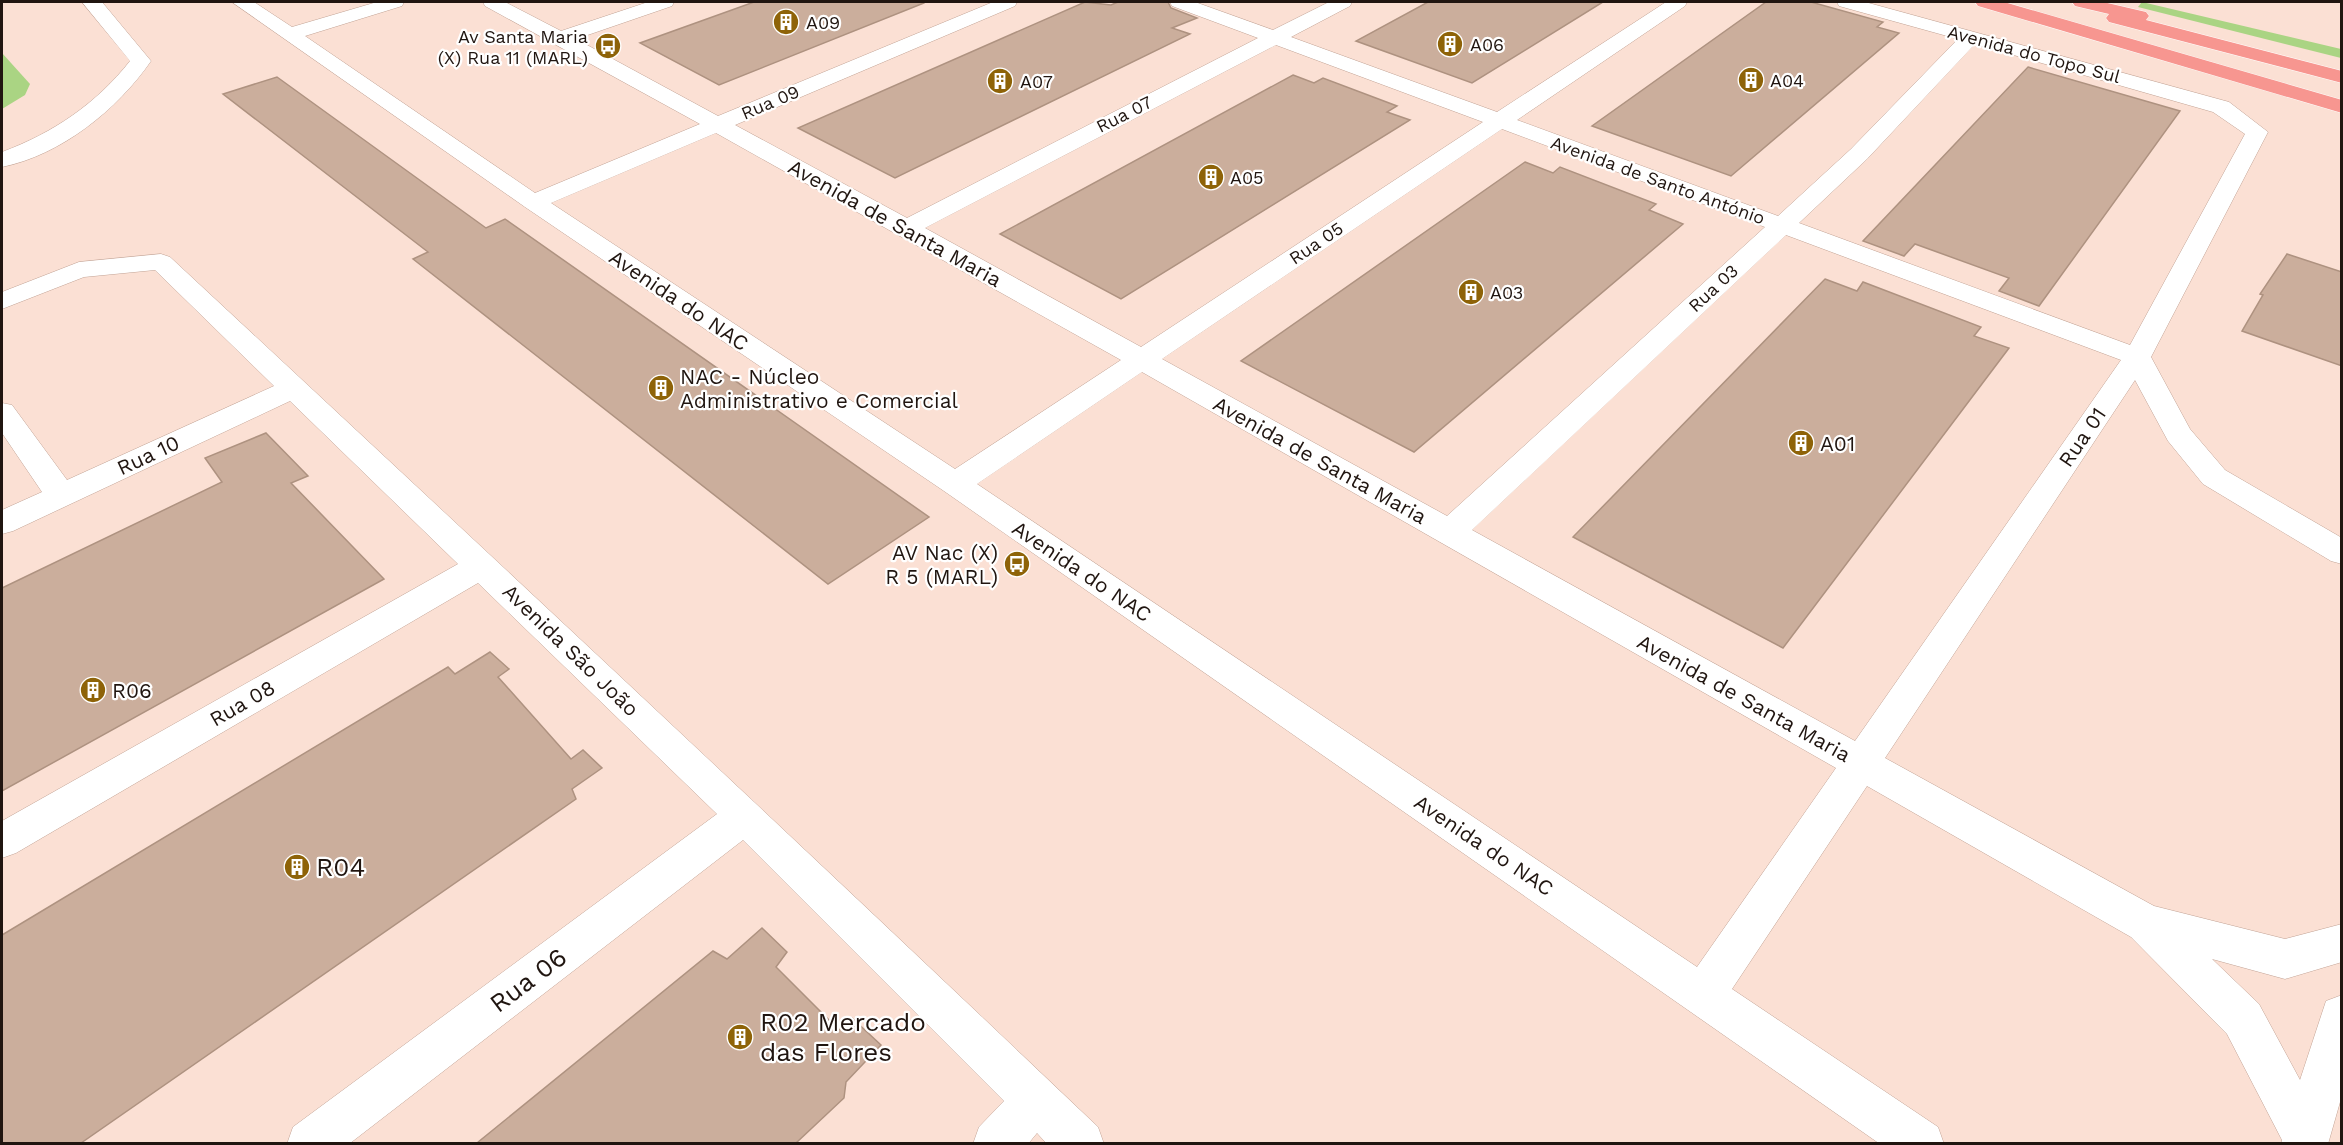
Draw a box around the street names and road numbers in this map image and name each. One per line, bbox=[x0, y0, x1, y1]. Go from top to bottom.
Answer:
street label: Avenida do Topo Sul bbox=[1945, 21, 2123, 87]
street label: Rua 09 bbox=[738, 80, 802, 124]
street label: Rua 07 bbox=[1093, 91, 1155, 137]
street label: Avenida de Santo António bbox=[1548, 131, 1768, 229]
street label: Avenida de Santa Maria bbox=[784, 154, 1006, 292]
street label: Rua 05 bbox=[1285, 217, 1347, 269]
street label: Avenida do NAC bbox=[605, 244, 753, 356]
street label: Rua 03 bbox=[1684, 260, 1742, 316]
street label: Avenida de Santa Maria bbox=[1209, 391, 1431, 529]
street label: Rua 01 bbox=[2053, 402, 2111, 472]
street label: Rua 10 bbox=[113, 430, 183, 480]
street label: Avenida do NAC bbox=[1008, 515, 1156, 627]
street label: Avenida São João bbox=[498, 579, 644, 721]
street label: Avenida de Santa Maria bbox=[1633, 629, 1855, 767]
street label: Rua 08 bbox=[205, 674, 279, 732]
street label: Avenida do NAC bbox=[1410, 789, 1558, 901]
street label: Rua 06 bbox=[484, 942, 572, 1018]

